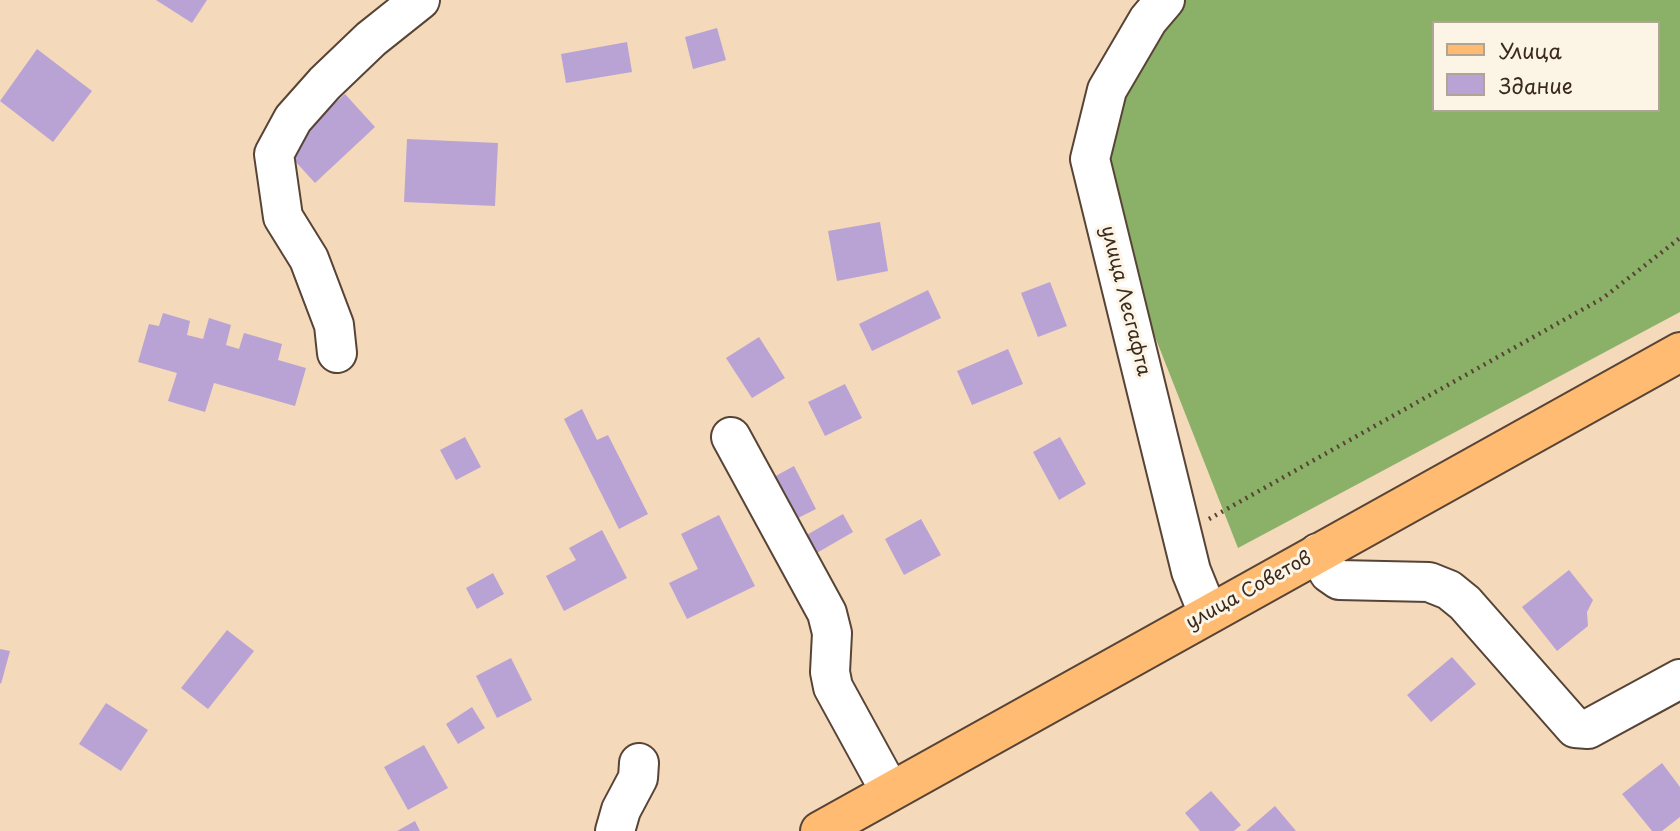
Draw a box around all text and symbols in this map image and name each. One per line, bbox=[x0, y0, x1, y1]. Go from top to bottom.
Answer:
legend bbox=[1432, 21, 1659, 112]
text: Улица bbox=[1499, 34, 1562, 66]
text: Здание bbox=[1499, 69, 1573, 101]
street label: улица Лесгафта bbox=[1095, 224, 1155, 378]
street label: улица Советов bbox=[1182, 547, 1316, 635]

